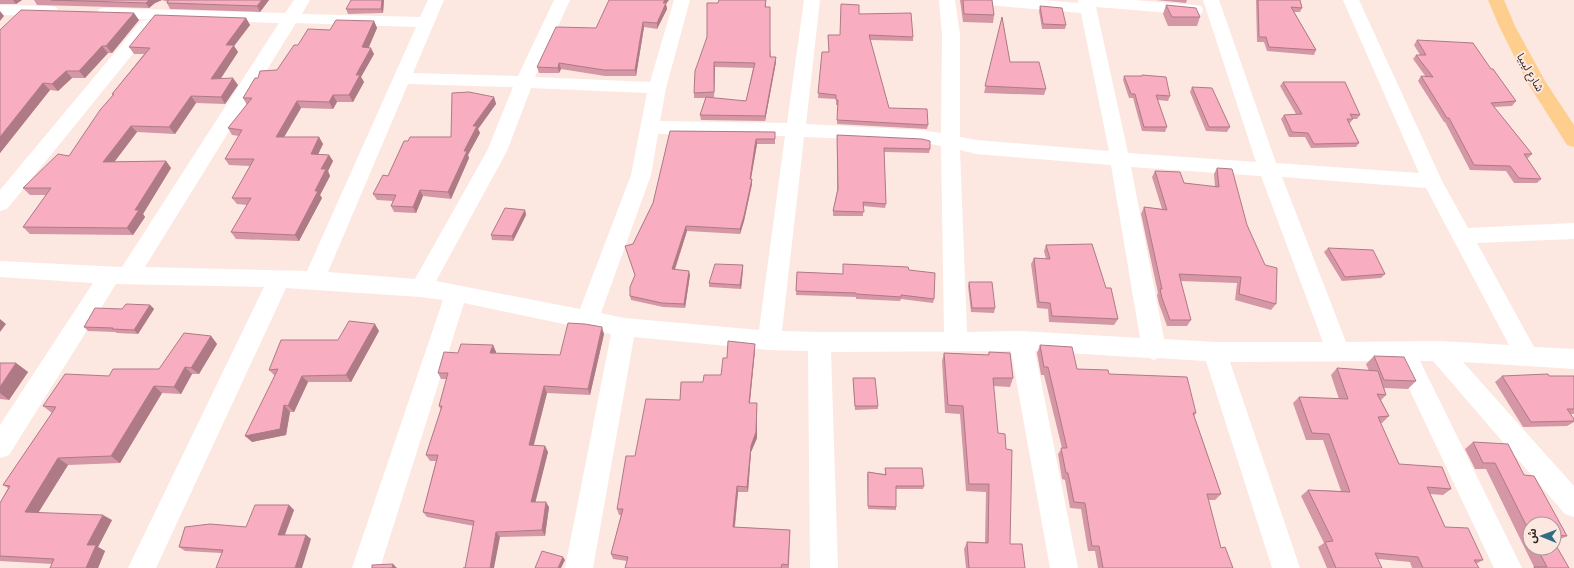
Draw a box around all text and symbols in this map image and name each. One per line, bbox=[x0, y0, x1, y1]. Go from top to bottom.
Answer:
street label: شارع ليبيا bbox=[1513, 50, 1548, 95]
north arrow bbox=[1522, 516, 1562, 556]
text: ش bbox=[1524, 528, 1539, 543]

